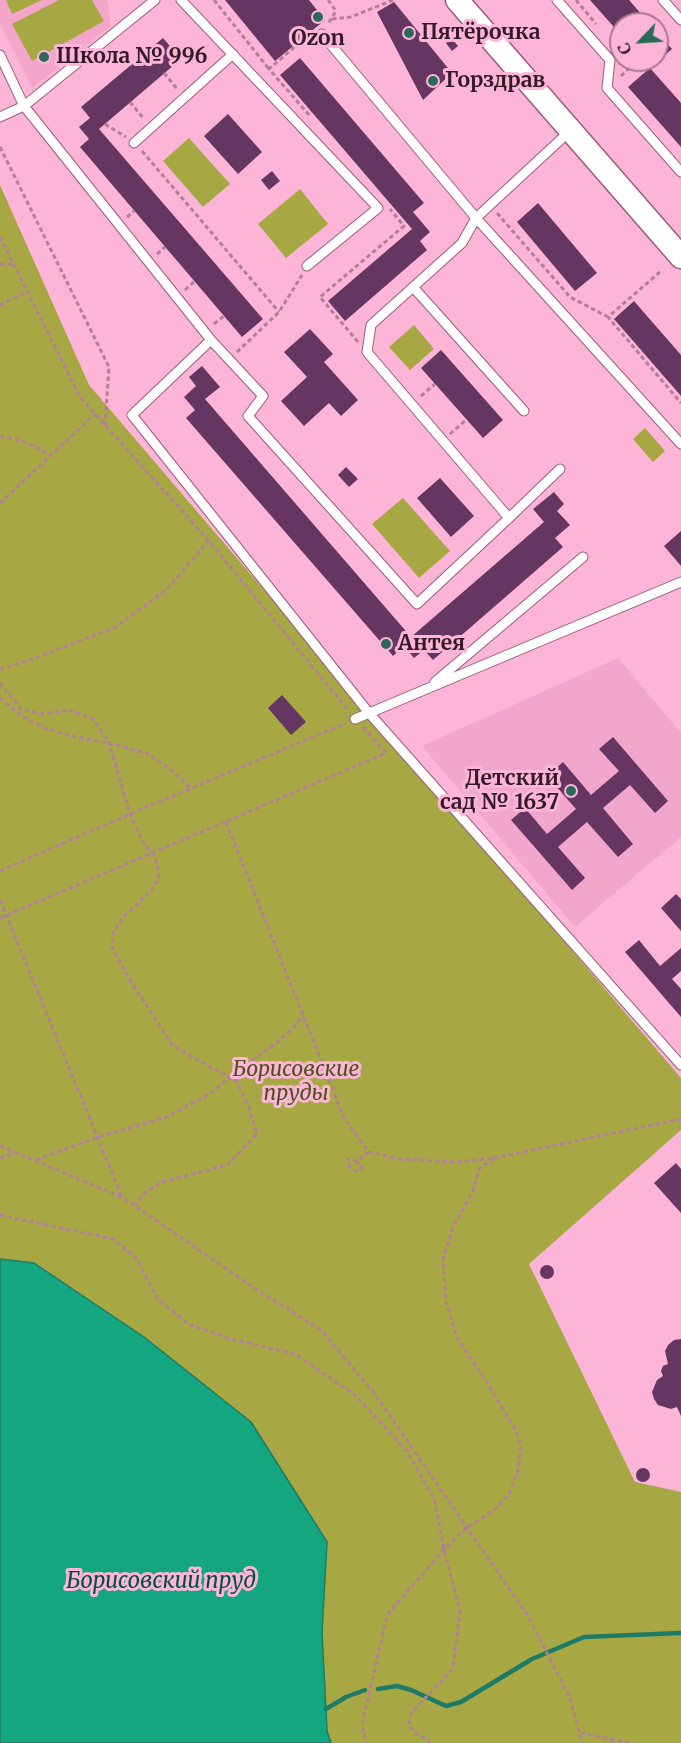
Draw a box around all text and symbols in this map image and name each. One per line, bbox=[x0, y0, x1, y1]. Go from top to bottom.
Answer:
marker: Ozon bbox=[311, 10, 325, 24]
north arrow bbox=[609, 12, 669, 72]
place label: Пятёрочка bbox=[421, 20, 540, 46]
place label: Ozon bbox=[291, 26, 345, 52]
marker: Пятёрочка bbox=[402, 26, 416, 40]
text: С bbox=[613, 40, 636, 58]
place label: Школа № 996 bbox=[56, 44, 207, 70]
marker: Школа № 996 bbox=[37, 50, 51, 64]
place label: Горздрав bbox=[445, 68, 545, 94]
marker: Горздрав bbox=[426, 74, 440, 88]
place label: Антея bbox=[398, 631, 465, 657]
marker: Антея bbox=[379, 637, 393, 651]
place label: Детский сад № 1637 bbox=[440, 766, 559, 816]
marker: Детский сад № 1637 bbox=[564, 784, 578, 798]
park label: Борисовские пруды bbox=[233, 1057, 359, 1107]
water label: Борисовский пруд bbox=[66, 1569, 256, 1595]

